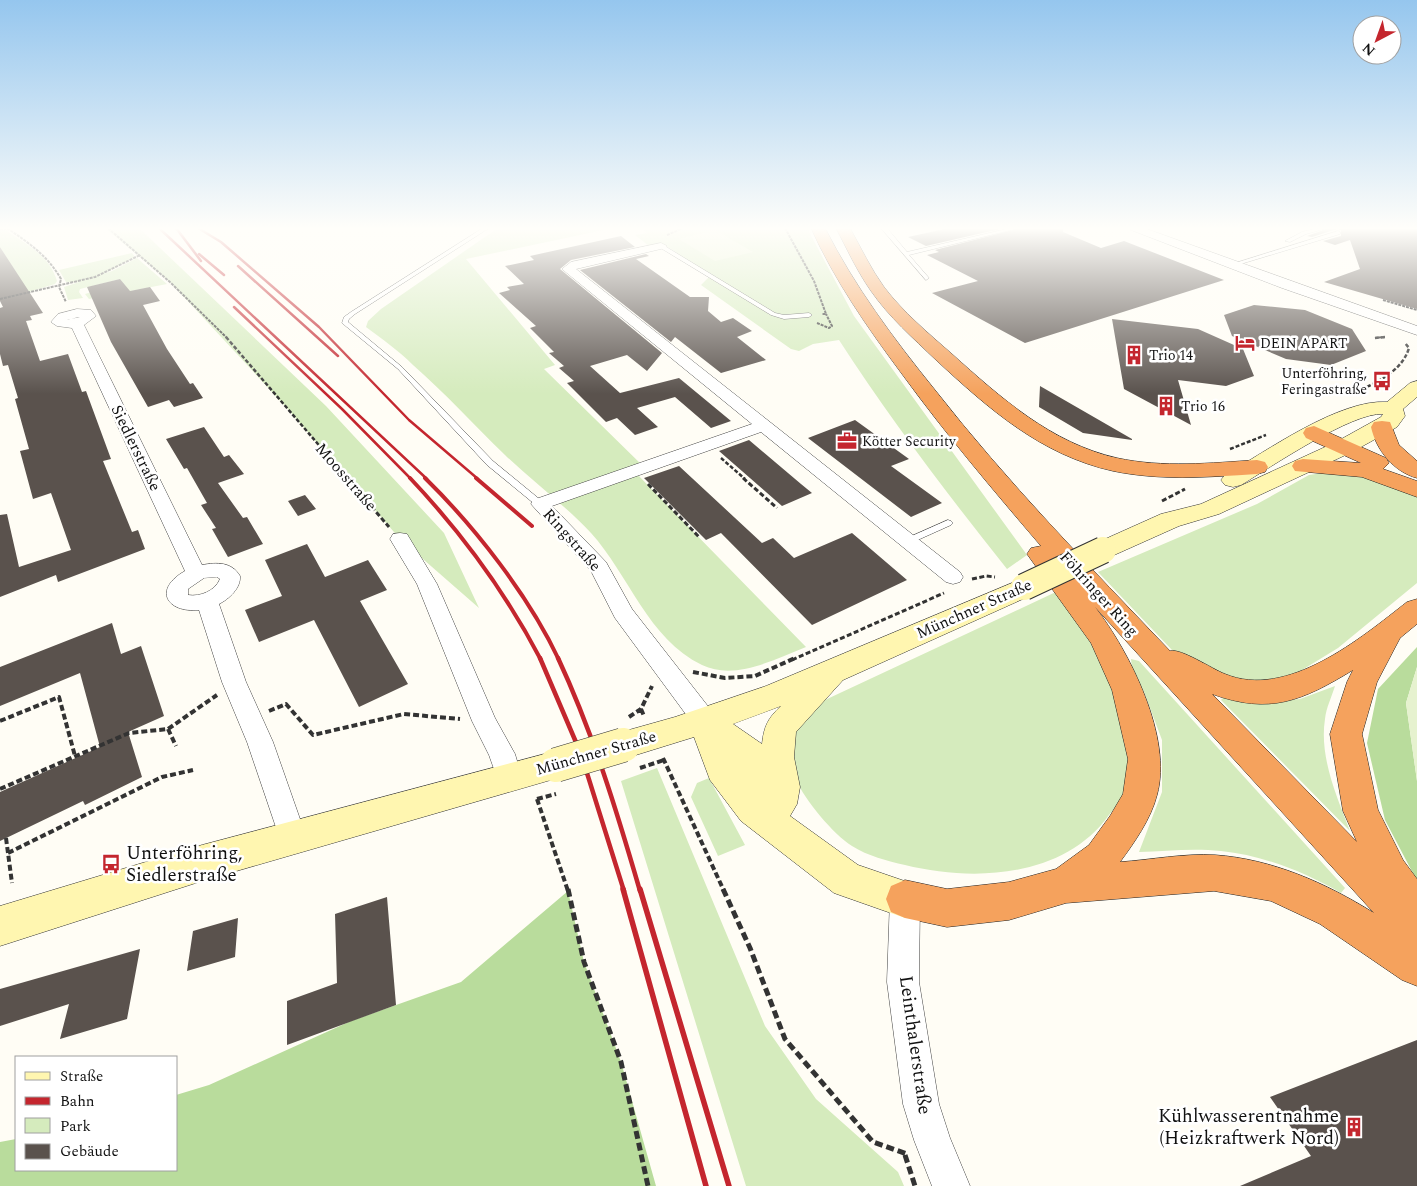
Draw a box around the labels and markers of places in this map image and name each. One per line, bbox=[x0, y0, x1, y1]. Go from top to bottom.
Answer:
hotel icon: DEIN APART bbox=[1234, 332, 1256, 354]
place label: DEIN APART bbox=[1260, 333, 1348, 354]
building icon: Trio 14 bbox=[1123, 344, 1145, 366]
place label: Trio 14 bbox=[1149, 345, 1193, 366]
place label: Unterföhring, Feringastraße bbox=[1281, 363, 1367, 400]
bus stop icon: Unterföhring, Feringastraße bbox=[1371, 370, 1393, 392]
building icon: Trio 16 bbox=[1155, 395, 1177, 417]
place label: Trio 16 bbox=[1181, 396, 1225, 417]
office icon: Kötter Security bbox=[836, 430, 858, 452]
place label: Kötter Security bbox=[862, 431, 957, 452]
place label: Unterföhring, Siedlerstraße bbox=[126, 839, 243, 890]
bus stop icon: Unterföhring, Siedlerstraße bbox=[100, 853, 122, 875]
place label: Kühlwasserentnahme (Heizkraftwerk Nord) bbox=[1158, 1102, 1339, 1153]
building icon: Kühlwasserentnahme (Heizkraftwerk Nord) bbox=[1343, 1116, 1365, 1138]

